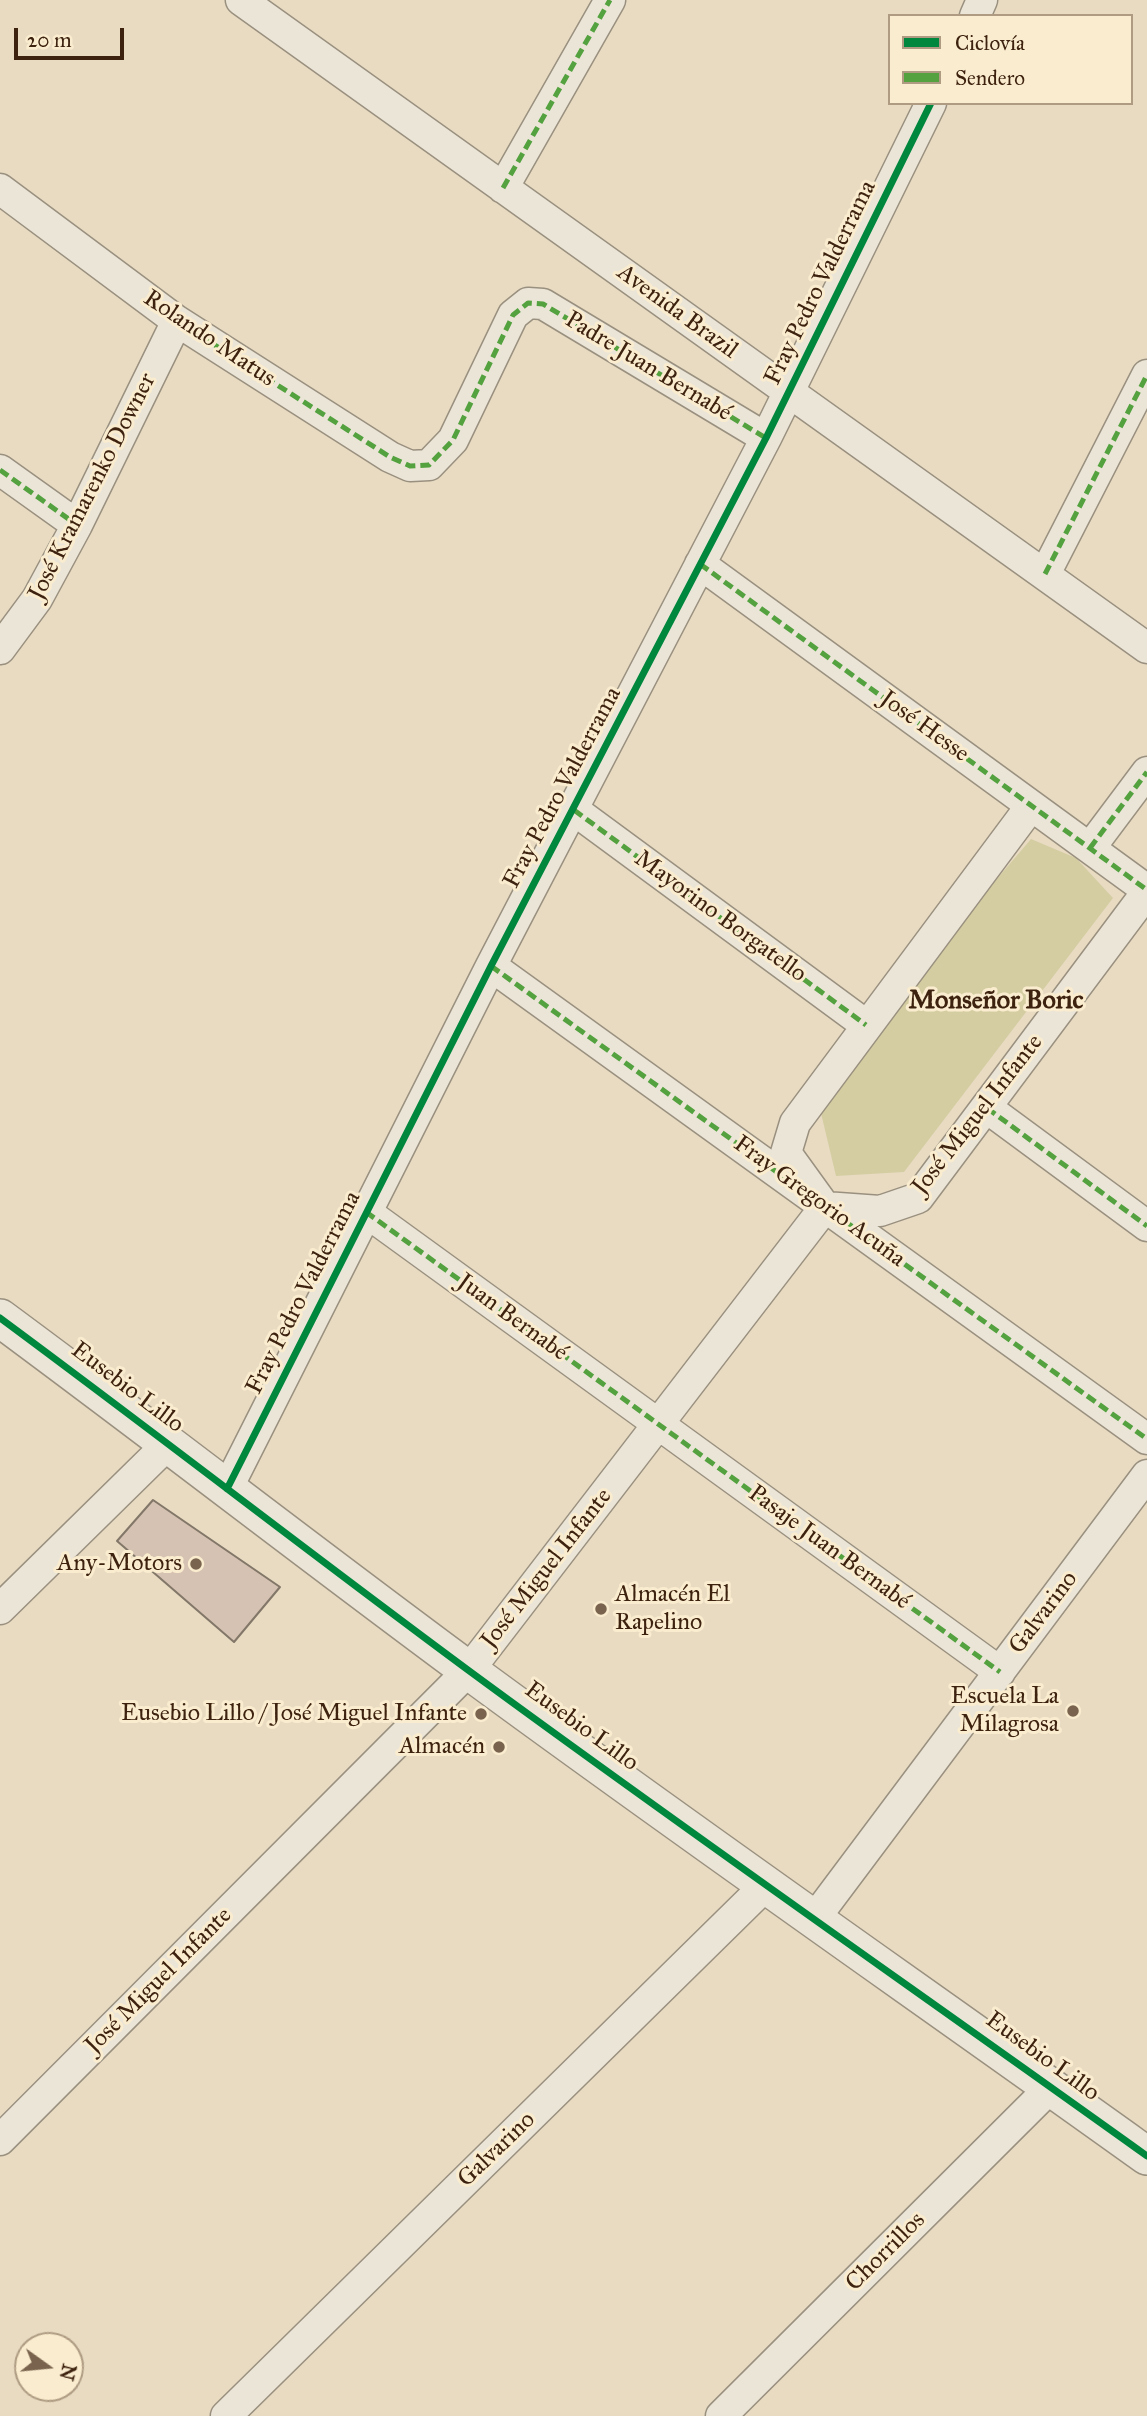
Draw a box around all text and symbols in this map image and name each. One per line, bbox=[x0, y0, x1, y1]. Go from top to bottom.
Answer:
scale bar bbox=[18, 14, 128, 58]
legend bbox=[888, 14, 1133, 105]
text: 20 m bbox=[27, 27, 72, 53]
text: Ciclovía bbox=[955, 30, 1025, 56]
text: Sendero bbox=[955, 65, 1025, 91]
street label: Fray Pedro Valderrama bbox=[759, 176, 883, 390]
street label: Avenida Brazil bbox=[611, 259, 743, 365]
street label: Rolando Matus bbox=[138, 284, 280, 394]
street label: Padre Juan Bernabé bbox=[559, 306, 737, 428]
street label: José Kramarenko Downer bbox=[23, 369, 163, 605]
street label: Fray Pedro Valderrama bbox=[498, 682, 628, 894]
street label: José Hesse bbox=[874, 685, 974, 769]
street label: Mayorino Borgatello bbox=[628, 845, 812, 989]
district label: Monseñor Boric bbox=[909, 986, 1083, 1018]
street label: José Miguel Infante bbox=[906, 1029, 1050, 1201]
street label: Fray Gregorio Acuña bbox=[728, 1130, 910, 1274]
street label: Fray Pedro Valderrama bbox=[240, 1187, 368, 1399]
street label: Juan Bernabé bbox=[451, 1268, 573, 1368]
street label: Eusebio Lillo bbox=[65, 1336, 189, 1440]
street label: Pasaje Juan Bernabé bbox=[742, 1480, 916, 1616]
street label: José Miguel Infante bbox=[475, 1483, 619, 1655]
place label: Any-Motors bbox=[57, 1550, 182, 1578]
marker: Any-Motors bbox=[188, 1556, 204, 1572]
street label: Galvarino bbox=[1004, 1566, 1084, 1660]
place label: Almacén El Rapelino bbox=[615, 1581, 730, 1637]
marker: Almacén El Rapelino bbox=[593, 1601, 609, 1617]
street label: Eusebio Lillo bbox=[518, 1676, 644, 1778]
place label: Escuela La Milagrosa bbox=[950, 1683, 1059, 1739]
place label: Eusebio Lillo / José Miguel Infante bbox=[121, 1700, 467, 1728]
marker: Escuela La Milagrosa bbox=[1065, 1703, 1081, 1719]
marker: Eusebio Lillo / José Miguel Infante bbox=[473, 1706, 489, 1722]
place label: Almacén bbox=[399, 1733, 485, 1761]
marker: Almacén bbox=[491, 1739, 507, 1755]
street label: José Miguel Infante bbox=[80, 1902, 238, 2060]
street label: Eusebio Lillo bbox=[979, 2006, 1105, 2108]
street label: Galvarino bbox=[452, 2106, 542, 2194]
street label: Chorrillos bbox=[840, 2206, 932, 2298]
north arrow bbox=[14, 2332, 84, 2402]
text: N bbox=[55, 2361, 81, 2383]

